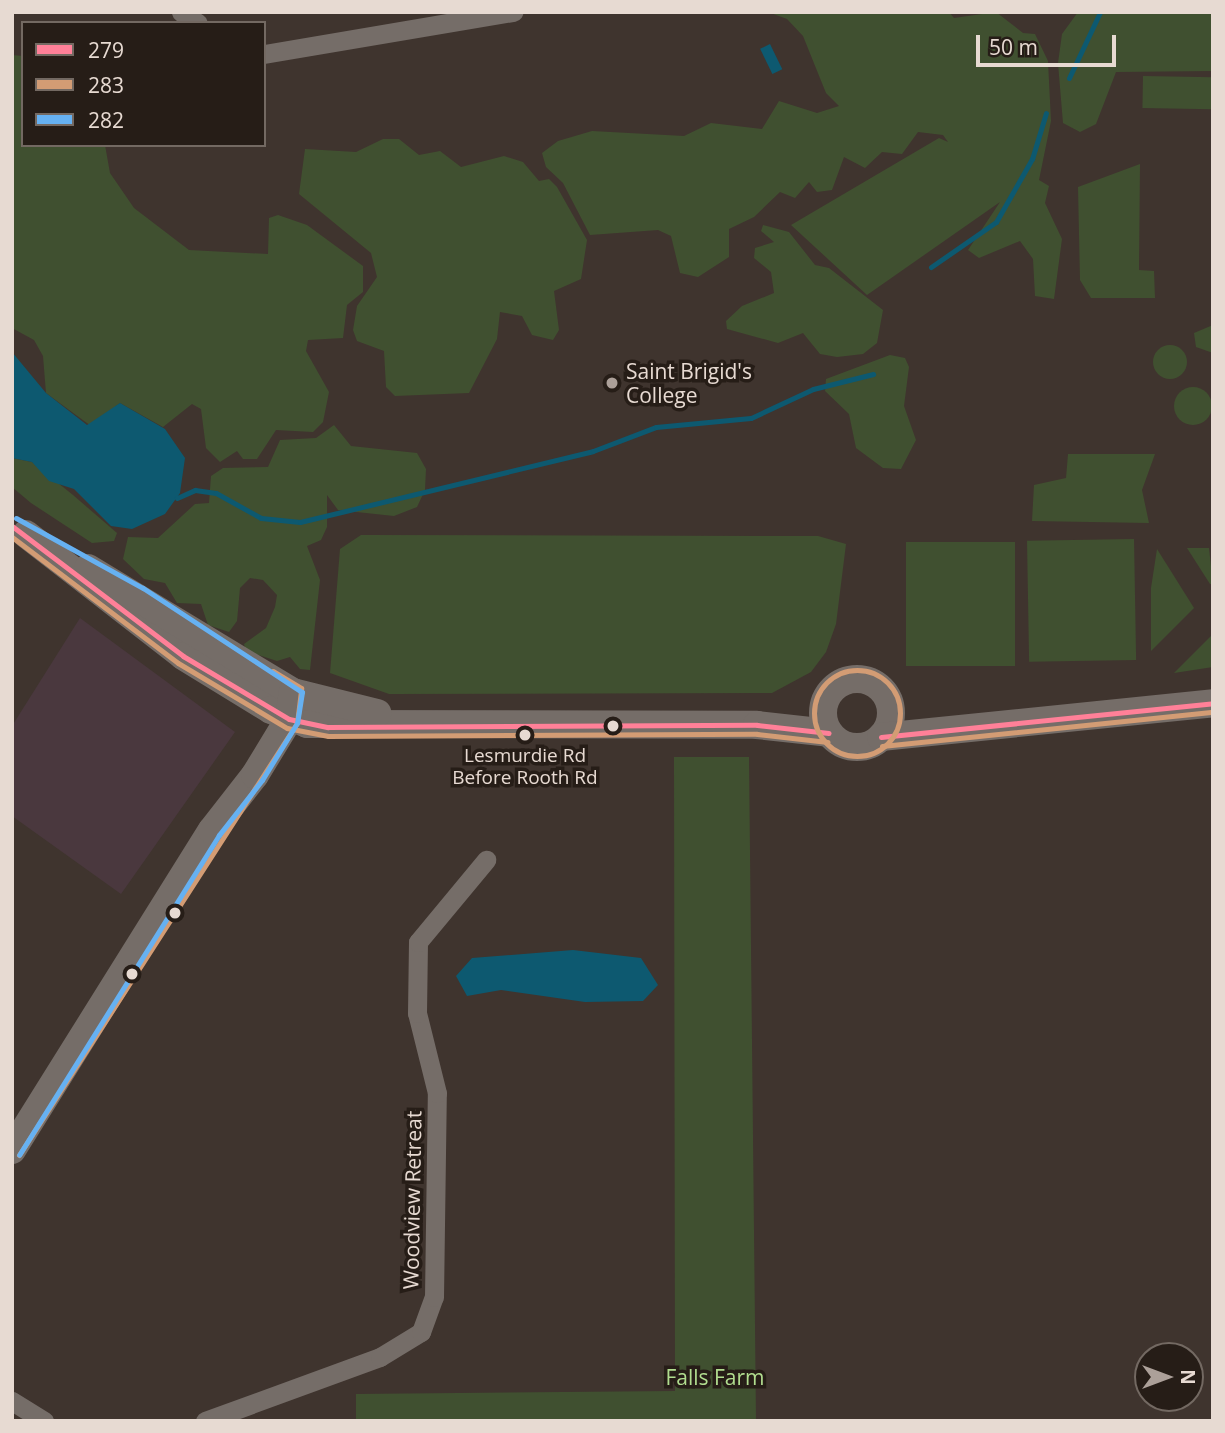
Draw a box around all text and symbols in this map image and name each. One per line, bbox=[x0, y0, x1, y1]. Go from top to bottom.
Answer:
legend bbox=[21, 21, 266, 147]
scale bar bbox=[980, 21, 1120, 65]
text: 50 m bbox=[989, 33, 1038, 61]
text: 279 bbox=[88, 36, 124, 64]
text: 283 bbox=[88, 71, 124, 99]
text: 282 bbox=[88, 106, 124, 134]
place label: Saint Brigid's College bbox=[626, 358, 752, 408]
marker: Saint Brigid's College bbox=[604, 375, 620, 391]
unlabelled marker bbox=[606, 719, 620, 733]
marker: Lesmurdie Rd Before Rooth Rd bbox=[518, 728, 532, 742]
place label: Lesmurdie Rd Before Rooth Rd bbox=[452, 745, 598, 789]
unlabelled marker bbox=[168, 906, 182, 920]
unlabelled marker bbox=[125, 967, 139, 981]
street label: Woodview Retreat bbox=[398, 1111, 426, 1289]
north arrow bbox=[1134, 1342, 1204, 1412]
park label: Falls Farm bbox=[665, 1364, 765, 1390]
text: N bbox=[1175, 1369, 1201, 1385]

